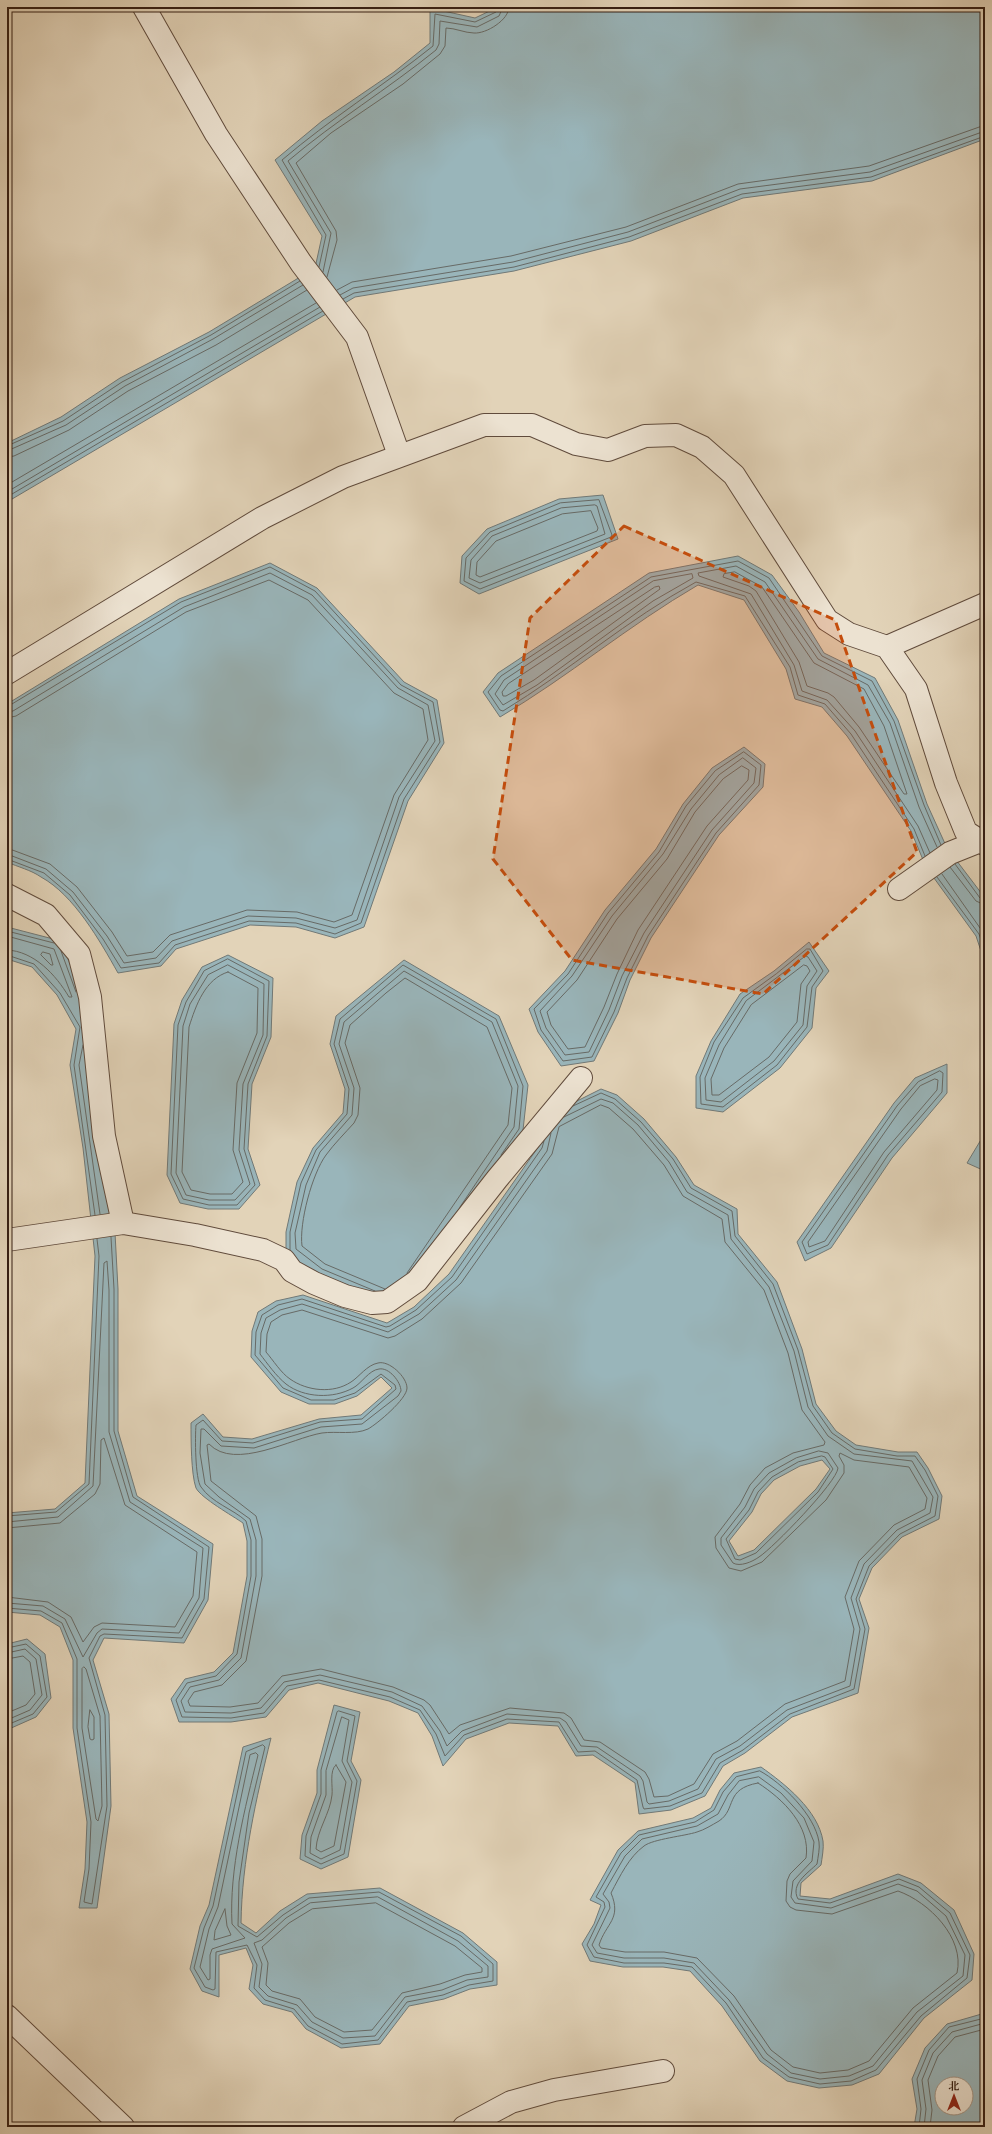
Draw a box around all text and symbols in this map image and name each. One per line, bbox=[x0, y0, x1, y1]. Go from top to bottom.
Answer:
north arrow bbox=[934, 2076, 974, 2116]
text: 北 bbox=[949, 2078, 960, 2094]

